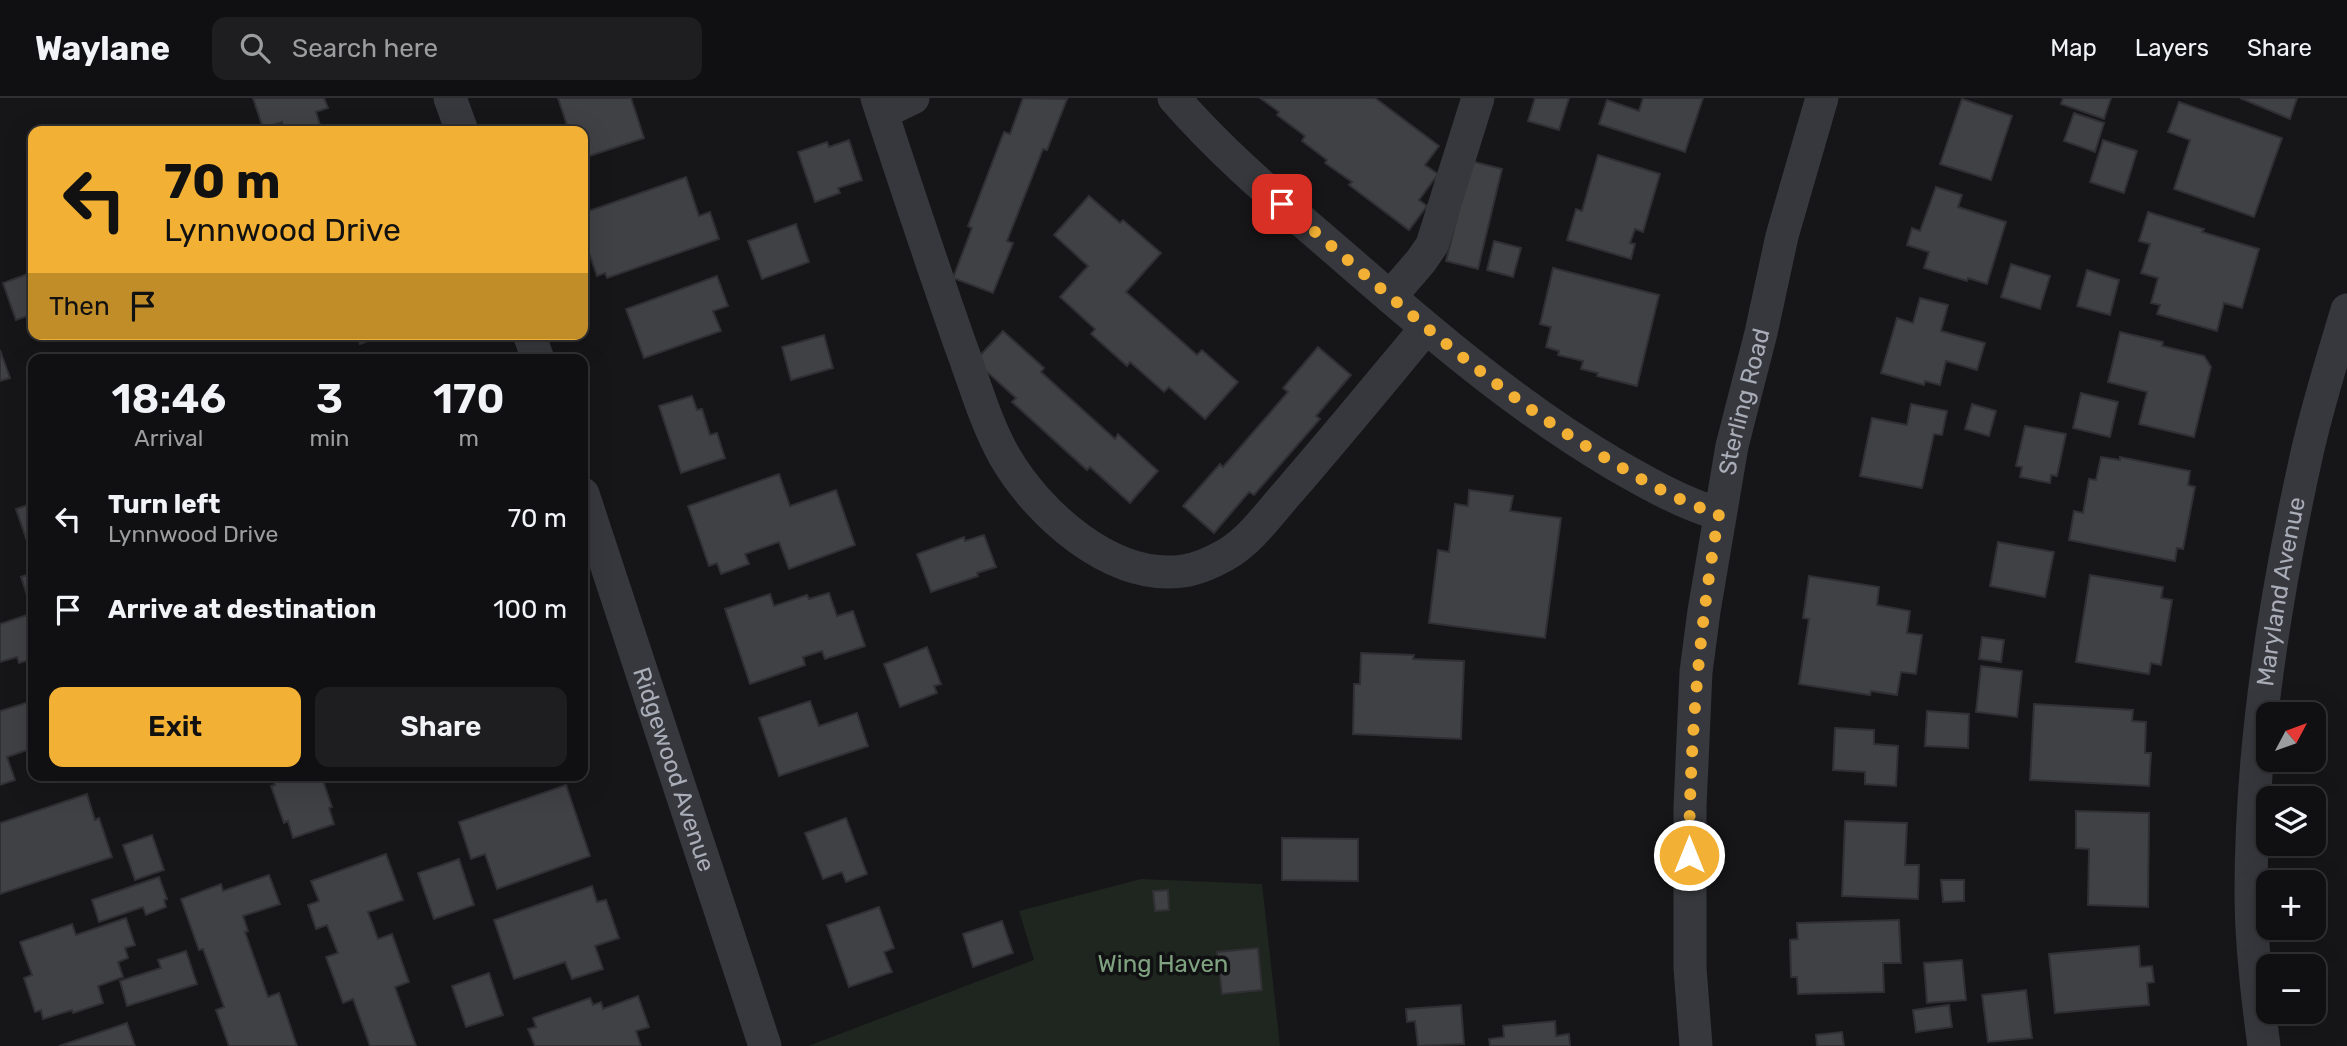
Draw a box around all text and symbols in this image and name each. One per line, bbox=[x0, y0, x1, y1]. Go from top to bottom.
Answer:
search box bbox=[212, 17, 702, 80]
text: Waylane bbox=[35, 29, 170, 68]
icon: search bbox=[236, 29, 274, 67]
text: Search here bbox=[292, 33, 438, 64]
text: Map bbox=[2050, 34, 2097, 62]
text: Layers bbox=[2135, 34, 2209, 62]
text: Share bbox=[2247, 34, 2312, 62]
text: 70 m bbox=[164, 152, 281, 210]
icon: left bbox=[49, 154, 140, 245]
pin bbox=[1252, 174, 1312, 234]
icon: arrive bbox=[1263, 185, 1301, 223]
text: Lynnwood Drive bbox=[164, 211, 401, 249]
icon: arrive bbox=[124, 287, 162, 325]
text: Then bbox=[49, 291, 110, 322]
street label: Sterling Road bbox=[1713, 325, 1776, 477]
text: 18:46 bbox=[111, 374, 226, 424]
text: 3 bbox=[316, 374, 343, 424]
text: 170 bbox=[433, 374, 505, 424]
text: Arrival bbox=[134, 424, 203, 452]
text: min bbox=[310, 424, 350, 452]
text: m bbox=[459, 424, 479, 452]
text: Turn left bbox=[108, 489, 220, 520]
street label: Maryland Avenue bbox=[2251, 494, 2311, 688]
icon: left bbox=[49, 500, 87, 538]
text: 70 m bbox=[508, 503, 567, 534]
text: Lynnwood Drive bbox=[108, 520, 278, 548]
icon: arrive bbox=[49, 591, 87, 629]
text: Arrive at destination bbox=[108, 594, 376, 625]
text: 100 m bbox=[493, 594, 567, 625]
street label: Ridgewood Avenue bbox=[627, 664, 721, 875]
button: Exit bbox=[49, 687, 301, 767]
button: Share bbox=[315, 687, 567, 767]
north arrow bbox=[2256, 702, 2326, 772]
map controls bbox=[2256, 702, 2326, 1024]
button: layers bbox=[2256, 786, 2326, 856]
position arrow bbox=[1652, 818, 1726, 892]
button: + bbox=[2256, 870, 2326, 940]
park label: Wing Haven bbox=[1098, 950, 1228, 978]
button: − bbox=[2256, 954, 2326, 1024]

